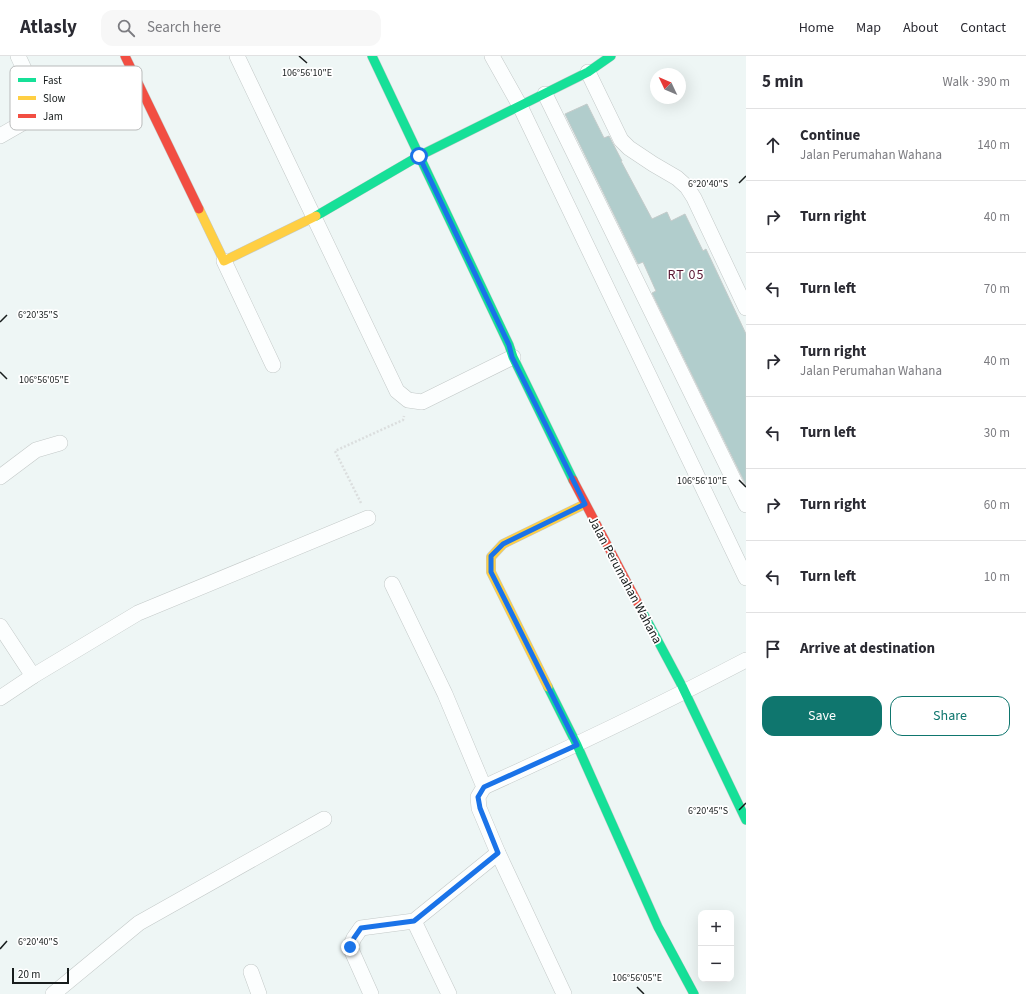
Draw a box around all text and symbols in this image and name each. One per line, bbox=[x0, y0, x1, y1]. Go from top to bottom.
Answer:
search box bbox=[101, 10, 381, 46]
text: Atlasly bbox=[20, 14, 77, 41]
icon: search bbox=[115, 17, 137, 39]
text: Search here bbox=[147, 17, 221, 38]
text: Home bbox=[799, 18, 834, 38]
text: Map bbox=[856, 18, 881, 38]
text: About bbox=[903, 18, 938, 38]
text: Contact bbox=[960, 18, 1006, 38]
legend bbox=[10, 66, 142, 130]
text: 106°56'10"E bbox=[282, 66, 332, 80]
north arrow bbox=[650, 68, 686, 104]
text: 5 min bbox=[762, 70, 803, 94]
text: Fast bbox=[43, 73, 62, 88]
text: Walk · 390 m bbox=[942, 73, 1010, 91]
text: Slow bbox=[43, 91, 66, 106]
text: Jam bbox=[43, 109, 63, 124]
text: Continue bbox=[800, 125, 860, 146]
icon: ahead bbox=[762, 134, 784, 156]
text: 140 m bbox=[977, 136, 1010, 154]
text: Jalan Perumahan Wahana bbox=[800, 146, 942, 164]
route start bbox=[410, 147, 428, 165]
text: 6°20'40"S bbox=[688, 177, 728, 191]
icon: right bbox=[762, 206, 784, 228]
text: Turn right bbox=[800, 206, 866, 227]
text: 40 m bbox=[984, 208, 1010, 226]
district label: RT 05 bbox=[668, 265, 705, 285]
icon: left bbox=[762, 278, 784, 300]
text: Turn left bbox=[800, 278, 856, 299]
text: 70 m bbox=[984, 280, 1010, 298]
text: 6°20'35"S bbox=[18, 308, 58, 322]
text: Turn right bbox=[800, 341, 866, 362]
icon: right bbox=[762, 350, 784, 372]
text: 40 m bbox=[984, 352, 1010, 370]
text: Jalan Perumahan Wahana bbox=[800, 362, 942, 380]
text: 106°56'05"E bbox=[19, 373, 69, 387]
icon: left bbox=[762, 422, 784, 444]
text: Turn left bbox=[800, 422, 856, 443]
text: 30 m bbox=[984, 424, 1010, 442]
text: 106°56'10"E bbox=[677, 474, 727, 488]
icon: right bbox=[762, 494, 784, 516]
text: Turn right bbox=[800, 494, 866, 515]
text: 60 m bbox=[984, 496, 1010, 514]
street label: Jalan Perumahan Wahana bbox=[584, 513, 666, 647]
icon: left bbox=[762, 566, 784, 588]
text: Turn left bbox=[800, 566, 856, 587]
text: 10 m bbox=[984, 568, 1010, 586]
icon: arrive bbox=[762, 638, 784, 660]
text: Arrive at destination bbox=[800, 638, 935, 659]
button: Save bbox=[762, 696, 882, 736]
button: Share bbox=[890, 696, 1010, 736]
text: 6°20'45"S bbox=[688, 804, 728, 818]
map controls bbox=[698, 910, 734, 982]
button: + bbox=[698, 910, 734, 946]
text: 6°20'40"S bbox=[18, 935, 58, 949]
route end bbox=[341, 938, 359, 956]
button: − bbox=[698, 946, 734, 982]
scale bar bbox=[12, 966, 69, 985]
text: 20 m bbox=[18, 967, 40, 982]
text: 106°56'05"E bbox=[612, 971, 662, 985]

